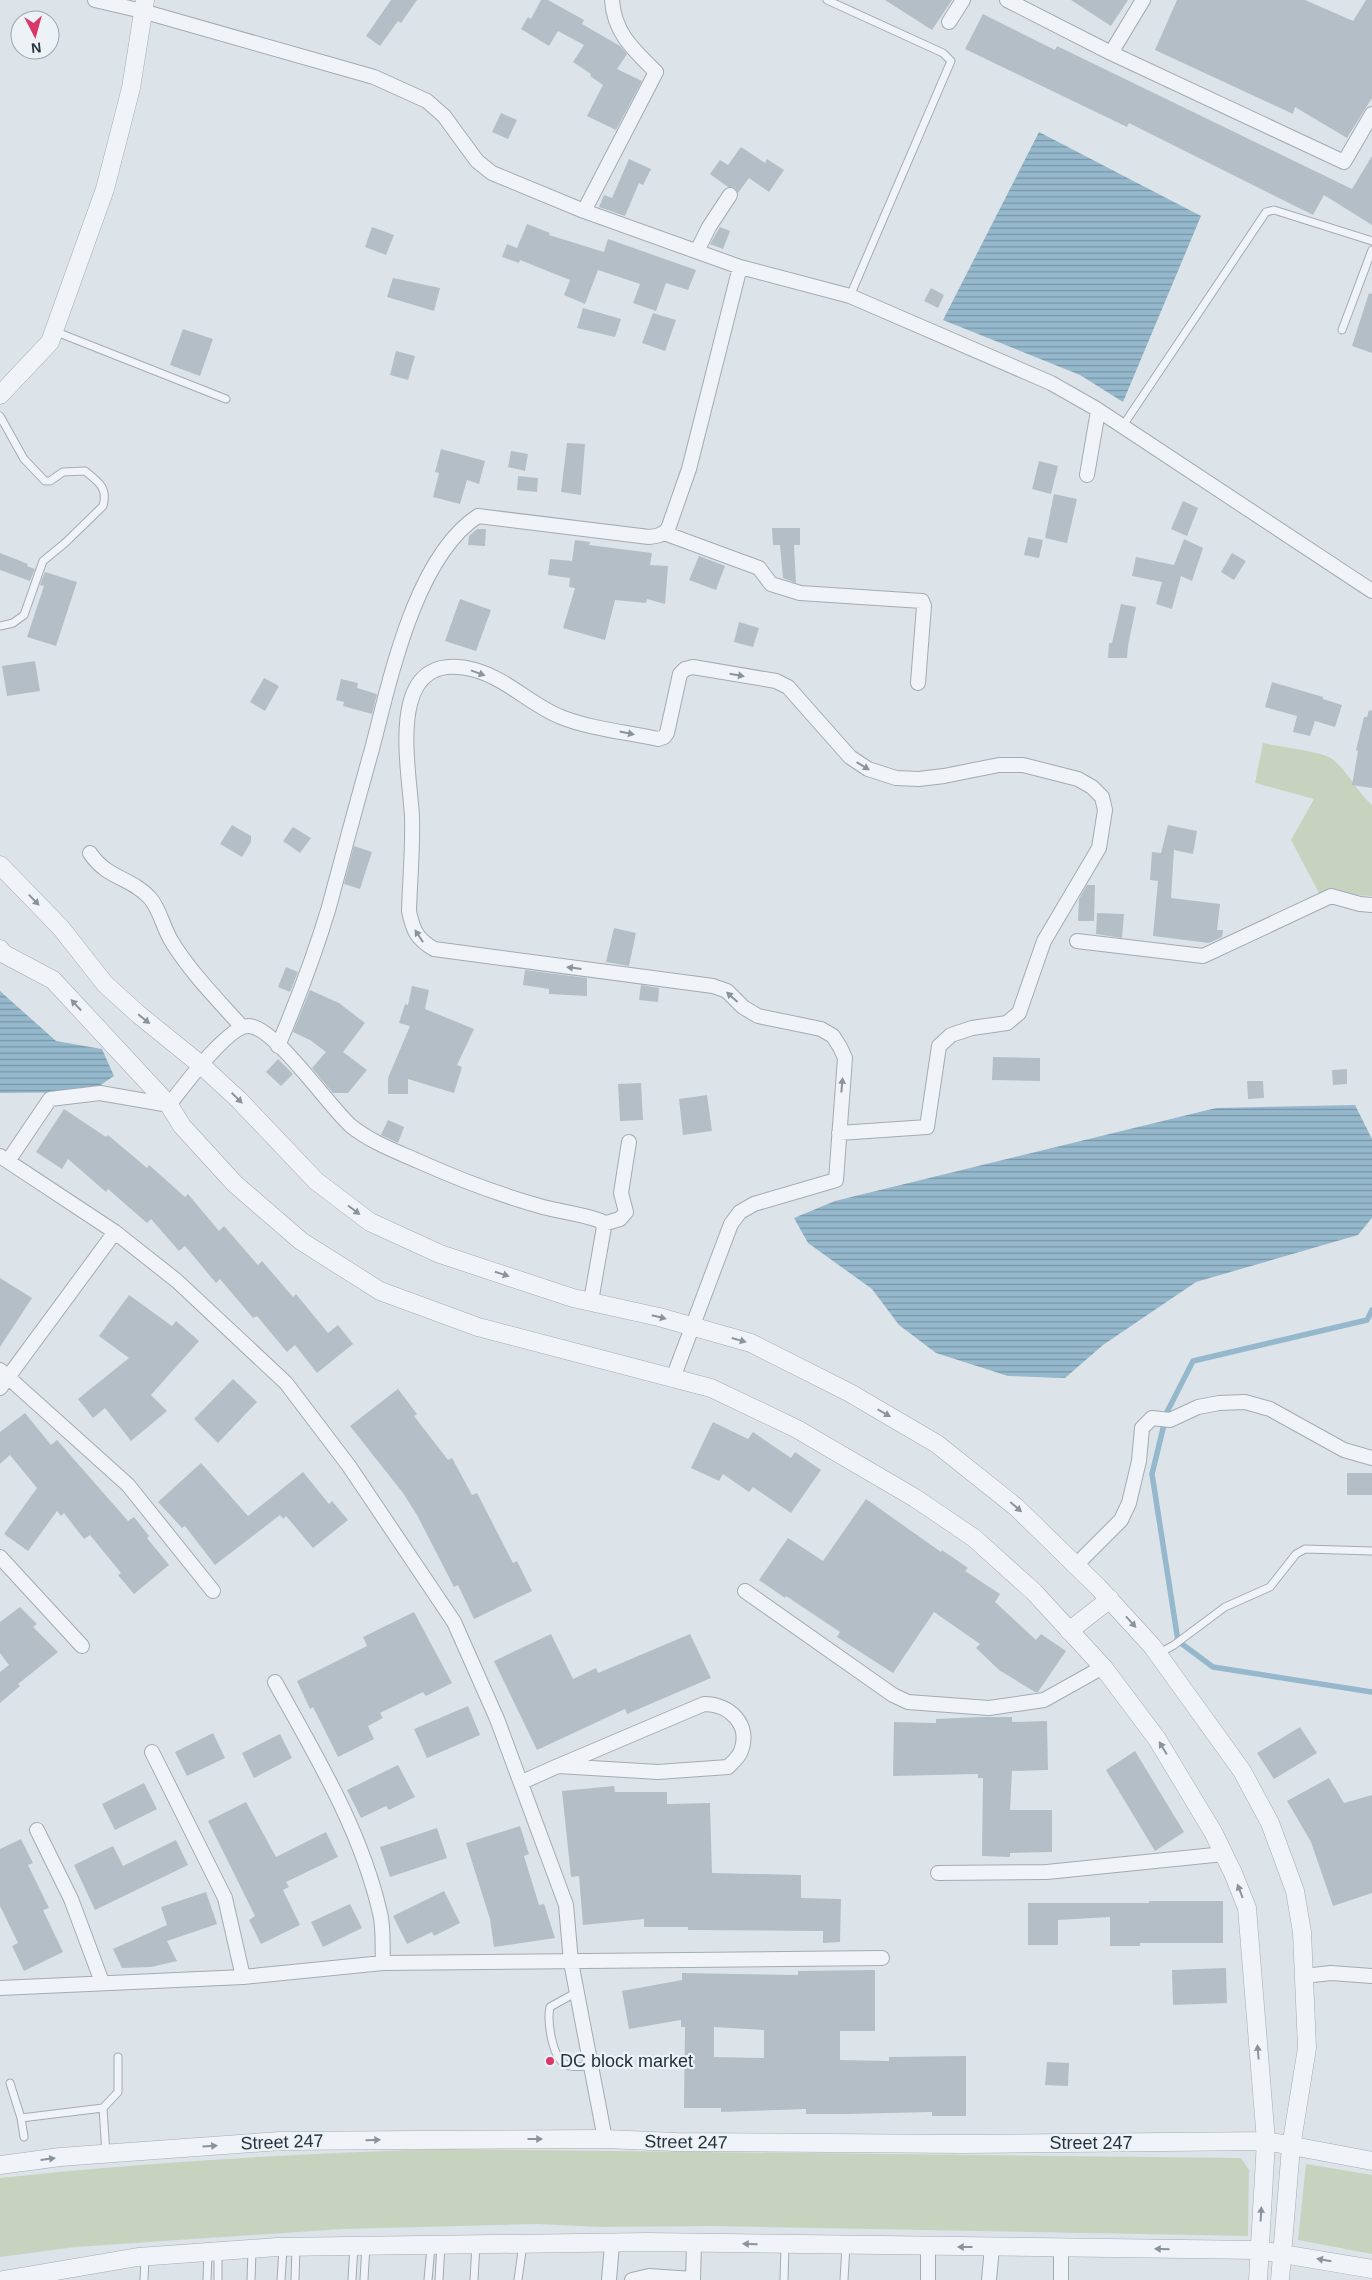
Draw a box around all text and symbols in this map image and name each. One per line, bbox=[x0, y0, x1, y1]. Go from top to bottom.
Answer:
north arrow bbox=[10, 10, 60, 60]
text: N bbox=[30, 39, 42, 56]
one-way arrow bbox=[471, 669, 486, 677]
one-way arrow bbox=[729, 671, 745, 679]
one-way arrow bbox=[620, 729, 636, 737]
one-way arrow bbox=[857, 761, 870, 770]
one-way arrow bbox=[28, 894, 40, 906]
one-way arrow bbox=[414, 929, 423, 943]
one-way arrow bbox=[566, 964, 582, 972]
one-way arrow bbox=[726, 991, 739, 1002]
one-way arrow bbox=[70, 999, 82, 1011]
one-way arrow bbox=[137, 1014, 150, 1025]
one-way arrow bbox=[838, 1077, 846, 1093]
one-way arrow bbox=[230, 1092, 242, 1104]
one-way arrow bbox=[347, 1205, 361, 1215]
one-way arrow bbox=[495, 1271, 510, 1278]
one-way arrow bbox=[651, 1313, 666, 1321]
one-way arrow bbox=[732, 1336, 747, 1344]
one-way arrow bbox=[878, 1408, 891, 1417]
one-way arrow bbox=[1010, 1501, 1022, 1513]
one-way arrow bbox=[1125, 1616, 1136, 1629]
one-way arrow bbox=[1159, 1742, 1168, 1755]
one-way arrow bbox=[1236, 1884, 1244, 1898]
one-way arrow bbox=[1254, 2044, 1262, 2060]
place label: DC block market bbox=[560, 2051, 693, 2071]
marker: DC block market bbox=[544, 2055, 556, 2067]
street label: Street 247 bbox=[240, 2131, 324, 2153]
street label: Street 247 bbox=[644, 2131, 728, 2153]
street label: Street 247 bbox=[1049, 2133, 1133, 2153]
one-way arrow bbox=[527, 2135, 543, 2143]
one-way arrow bbox=[365, 2136, 381, 2144]
one-way arrow bbox=[203, 2142, 219, 2150]
one-way arrow bbox=[41, 2155, 57, 2163]
one-way arrow bbox=[1258, 2206, 1266, 2222]
one-way arrow bbox=[742, 2240, 758, 2248]
one-way arrow bbox=[957, 2243, 973, 2251]
one-way arrow bbox=[1154, 2245, 1170, 2253]
one-way arrow bbox=[1316, 2255, 1332, 2263]

